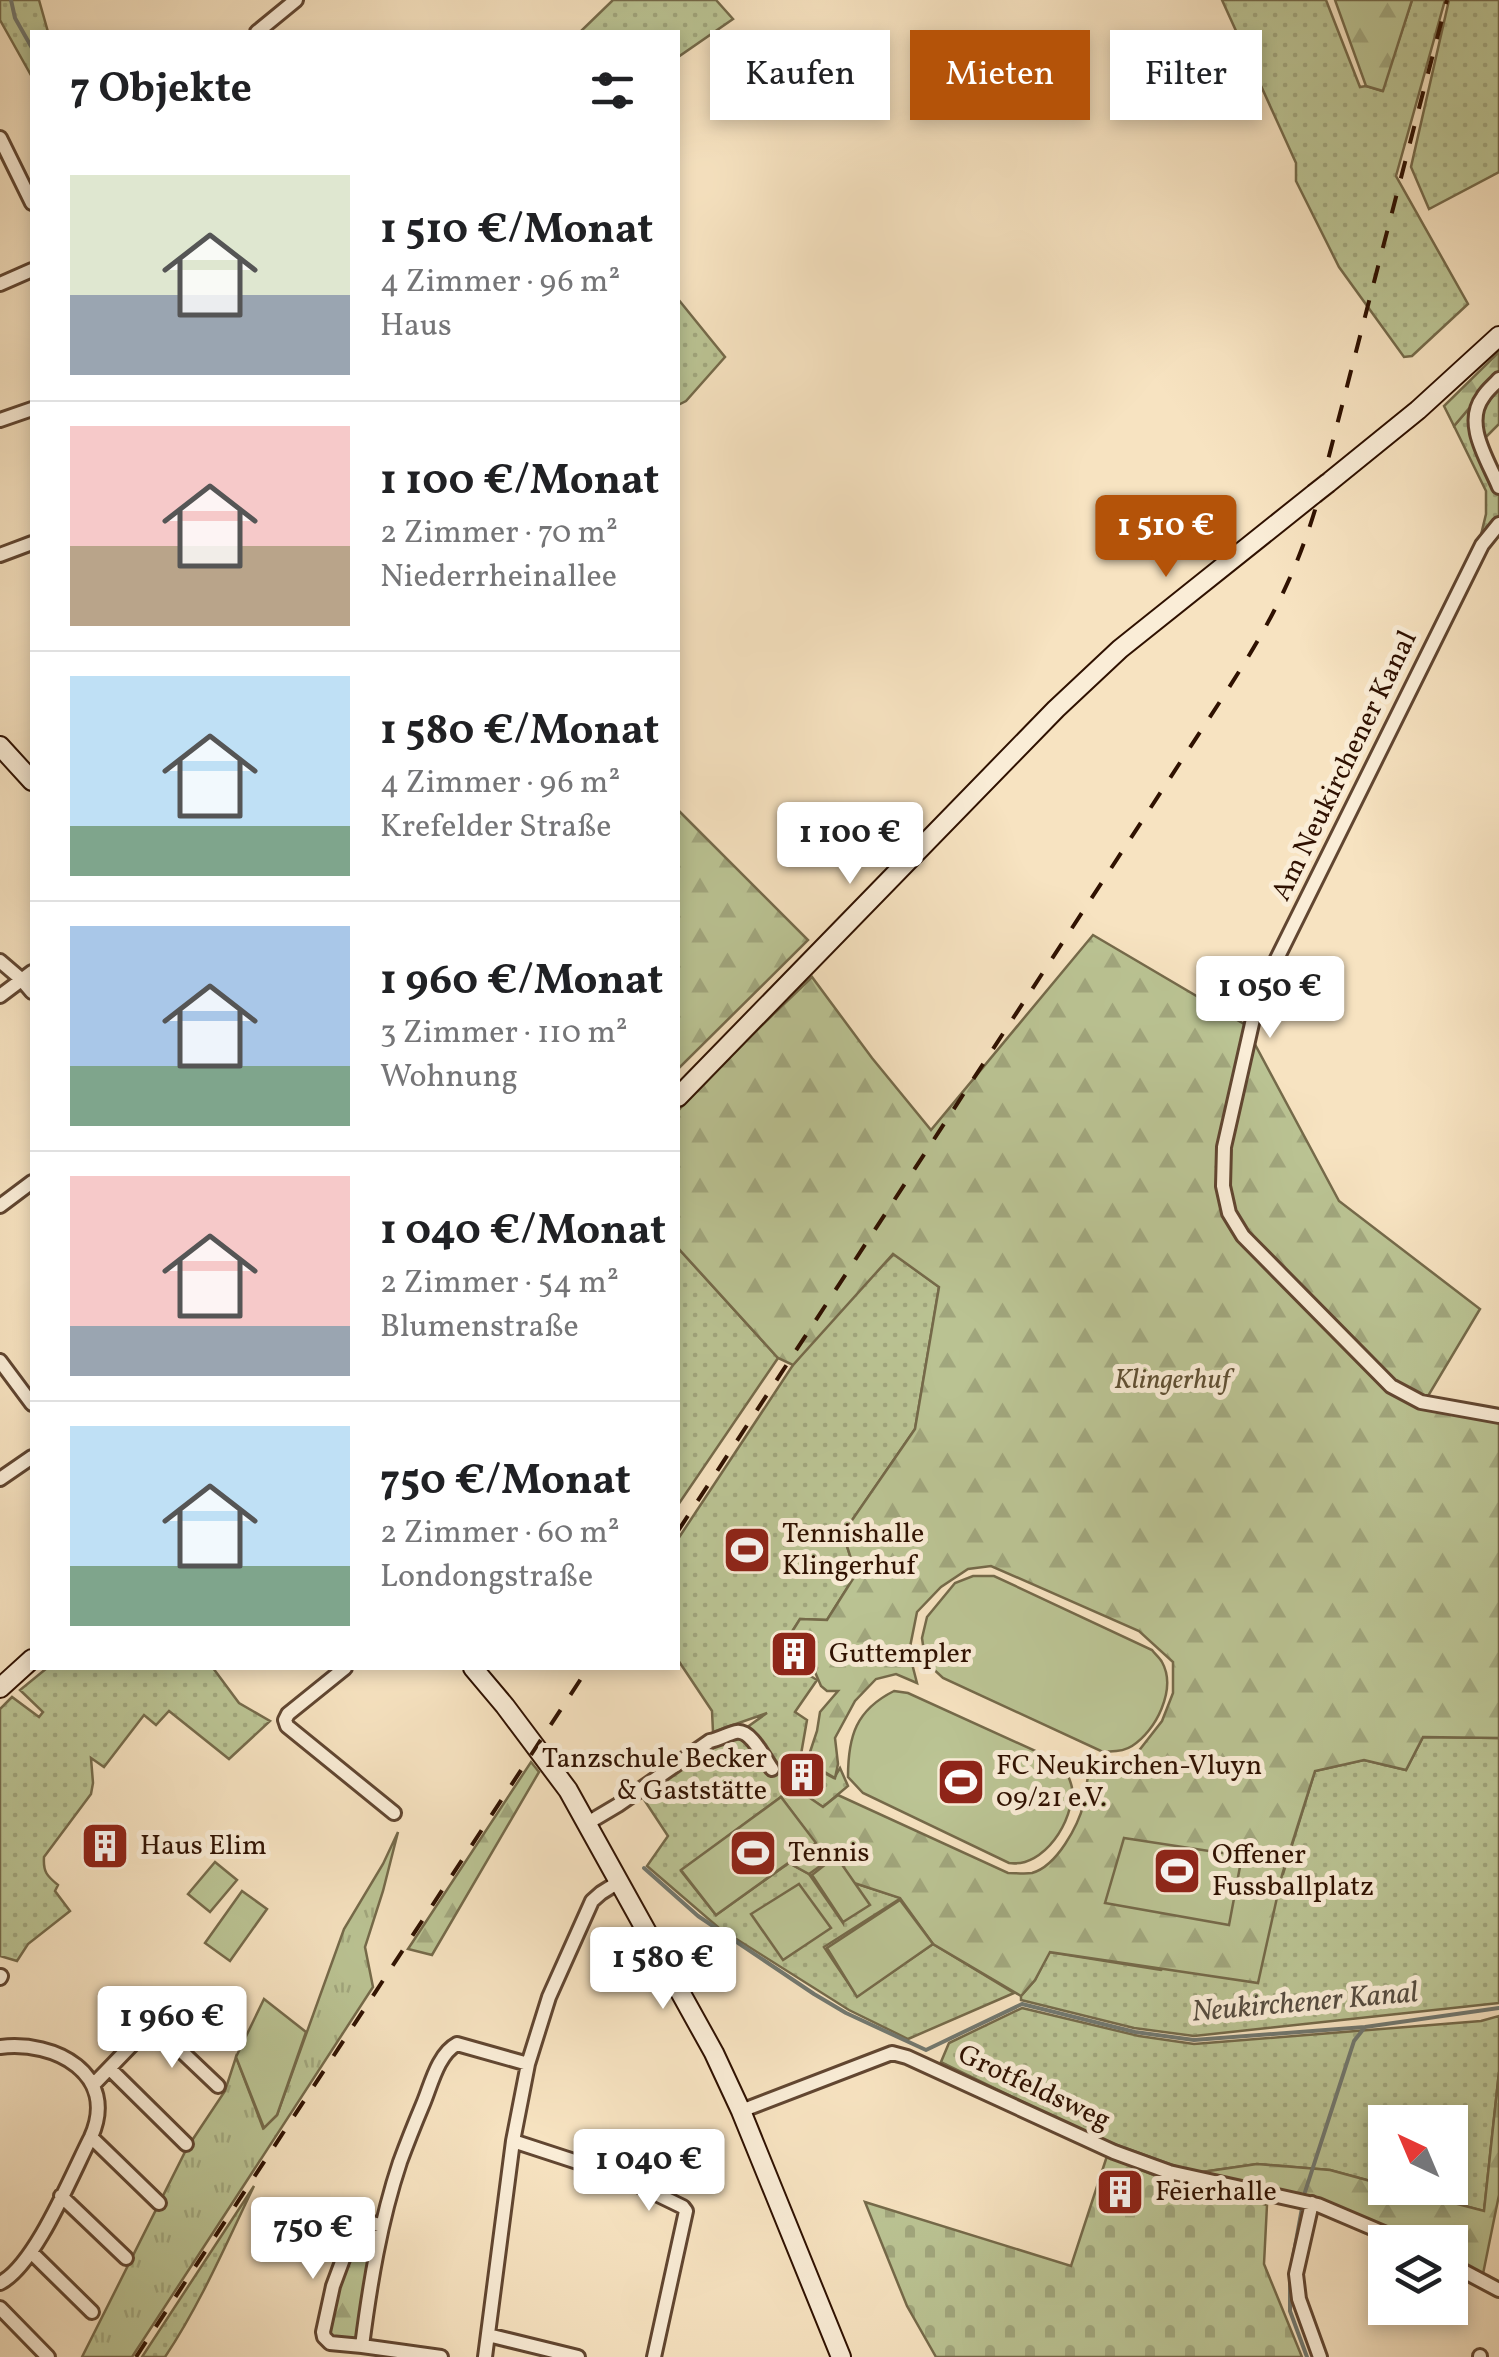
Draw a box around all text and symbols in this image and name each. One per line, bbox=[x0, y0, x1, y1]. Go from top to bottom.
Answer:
chip: Kaufen bbox=[710, 30, 890, 120]
chip: Mieten bbox=[910, 30, 1090, 120]
chip: Filter bbox=[1110, 30, 1262, 120]
text: 7 Objekte bbox=[70, 61, 252, 120]
icon: filters bbox=[585, 63, 640, 118]
text: 1 510 €/Monat bbox=[380, 202, 653, 261]
icon: home bbox=[150, 215, 270, 335]
text: 4 Zimmer · 96 m² bbox=[380, 261, 620, 305]
text: Haus bbox=[380, 305, 452, 349]
text: 1 100 €/Monat bbox=[380, 453, 659, 512]
icon: home bbox=[150, 466, 270, 586]
pin: 1 510 € bbox=[1074, 495, 1258, 580]
text: 1 510 € bbox=[1117, 505, 1215, 549]
text: 2 Zimmer · 70 m² bbox=[380, 512, 618, 556]
text: Niederrheinallee bbox=[380, 556, 617, 600]
street label: Am Neukirchener Kanal bbox=[1263, 624, 1427, 908]
text: 1 580 €/Monat bbox=[380, 703, 659, 762]
icon: home bbox=[150, 716, 270, 836]
text: 4 Zimmer · 96 m² bbox=[380, 762, 620, 806]
pin: 1 100 € bbox=[758, 802, 942, 887]
text: Krefelder Straße bbox=[380, 806, 612, 850]
text: 1 100 € bbox=[799, 812, 901, 856]
text: 1 960 €/Monat bbox=[380, 953, 663, 1012]
pin: 1 050 € bbox=[1178, 956, 1362, 1041]
icon: home bbox=[150, 966, 270, 1086]
text: 1 050 € bbox=[1218, 966, 1322, 1010]
text: 3 Zimmer · 110 m² bbox=[380, 1012, 628, 1056]
text: Wohnung bbox=[380, 1056, 518, 1100]
text: 1 040 €/Monat bbox=[380, 1203, 666, 1262]
icon: home bbox=[150, 1216, 270, 1336]
text: 2 Zimmer · 54 m² bbox=[380, 1262, 619, 1306]
text: Blumenstraße bbox=[380, 1306, 579, 1350]
park label: Klingerhuf bbox=[1114, 1361, 1235, 1400]
text: 750 €/Monat bbox=[380, 1453, 631, 1512]
icon: home bbox=[150, 1466, 270, 1586]
text: 2 Zimmer · 60 m² bbox=[380, 1512, 620, 1556]
place label: Tennishalle Klingerhuf bbox=[782, 1515, 924, 1586]
sports icon: Tennishalle Klingerhuf bbox=[721, 1524, 773, 1576]
text: Londongstraße bbox=[380, 1556, 593, 1600]
building icon: Guttempler bbox=[768, 1628, 820, 1680]
place label: Guttempler bbox=[829, 1635, 972, 1674]
place label: Tanzschule Becker & Gaststätte bbox=[542, 1740, 767, 1811]
place label: FC Neukirchen-Vluyn 09/21 e.V. bbox=[996, 1747, 1262, 1818]
building icon: Tanzschule Becker & Gaststätte bbox=[776, 1749, 828, 1801]
sports icon: FC Neukirchen-Vluyn 09/21 e.V. bbox=[935, 1756, 987, 1808]
building icon: Haus Elim bbox=[79, 1820, 131, 1872]
place label: Haus Elim bbox=[140, 1827, 267, 1866]
sports icon: Tennis bbox=[727, 1827, 779, 1879]
place label: Tennis bbox=[788, 1834, 870, 1873]
place label: Offener Fussballplatz bbox=[1212, 1836, 1374, 1907]
sports icon: Offener Fussballplatz bbox=[1151, 1845, 1203, 1897]
pin: 1 580 € bbox=[571, 1927, 755, 2012]
text: 1 580 € bbox=[612, 1937, 714, 1981]
water label: Neukirchener Kanal bbox=[1190, 1972, 1420, 2034]
pin: 1 960 € bbox=[80, 1986, 264, 2071]
text: 1 960 € bbox=[120, 1996, 224, 2040]
street label: Grotfeldsweg bbox=[951, 2036, 1117, 2140]
north arrow bbox=[1368, 2105, 1468, 2205]
map controls bbox=[1368, 2105, 1468, 2325]
pin: 1 040 € bbox=[557, 2129, 741, 2214]
text: 1 040 € bbox=[596, 2139, 702, 2183]
building icon: Feierhalle bbox=[1094, 2166, 1146, 2218]
place label: Feierhalle bbox=[1155, 2173, 1277, 2212]
pin: 750 € bbox=[243, 2197, 383, 2282]
text: 750 € bbox=[273, 2207, 353, 2251]
button: layers bbox=[1368, 2225, 1468, 2325]

